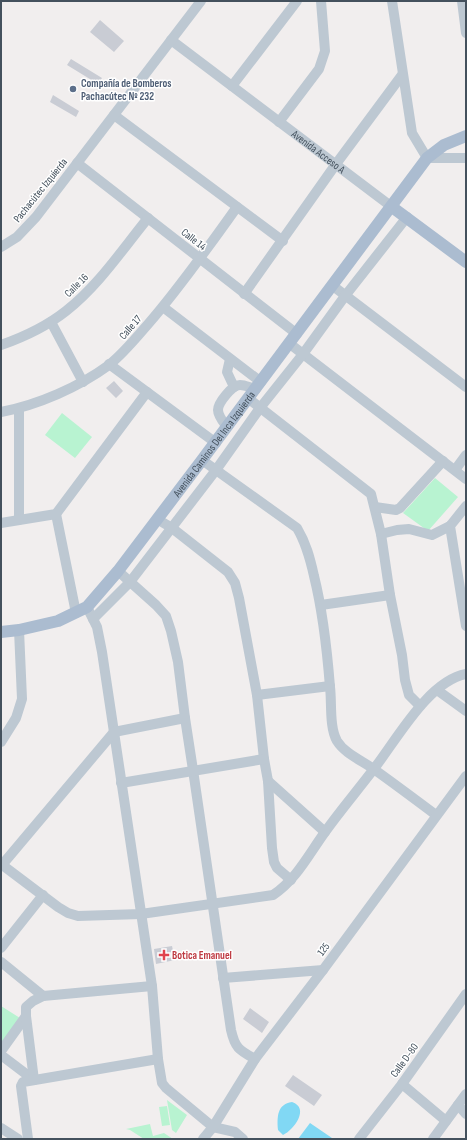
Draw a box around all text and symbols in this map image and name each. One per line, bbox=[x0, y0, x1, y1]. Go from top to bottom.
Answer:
place label: Compañía de Bomberos Pachacútec Nº 232 bbox=[81, 77, 172, 103]
marker: Compañía de Bomberos Pachacútec Nº 232 bbox=[68, 84, 78, 94]
street label: Avenida Acceso A bbox=[288, 127, 348, 176]
street label: Pachacútec Izquierda bbox=[11, 156, 70, 225]
street label: Calle 14 bbox=[179, 226, 209, 253]
street label: Calle 16 bbox=[62, 271, 91, 300]
street label: Calle 17 bbox=[116, 312, 145, 342]
street label: Avenida Caminos Del Inca Izquierda bbox=[170, 389, 258, 500]
street label: 125 bbox=[314, 940, 332, 958]
place label: Botica Emanuel bbox=[172, 949, 232, 962]
marker: Botica Emanuel bbox=[159, 950, 169, 960]
street label: Calle D-80 bbox=[388, 1041, 421, 1080]

